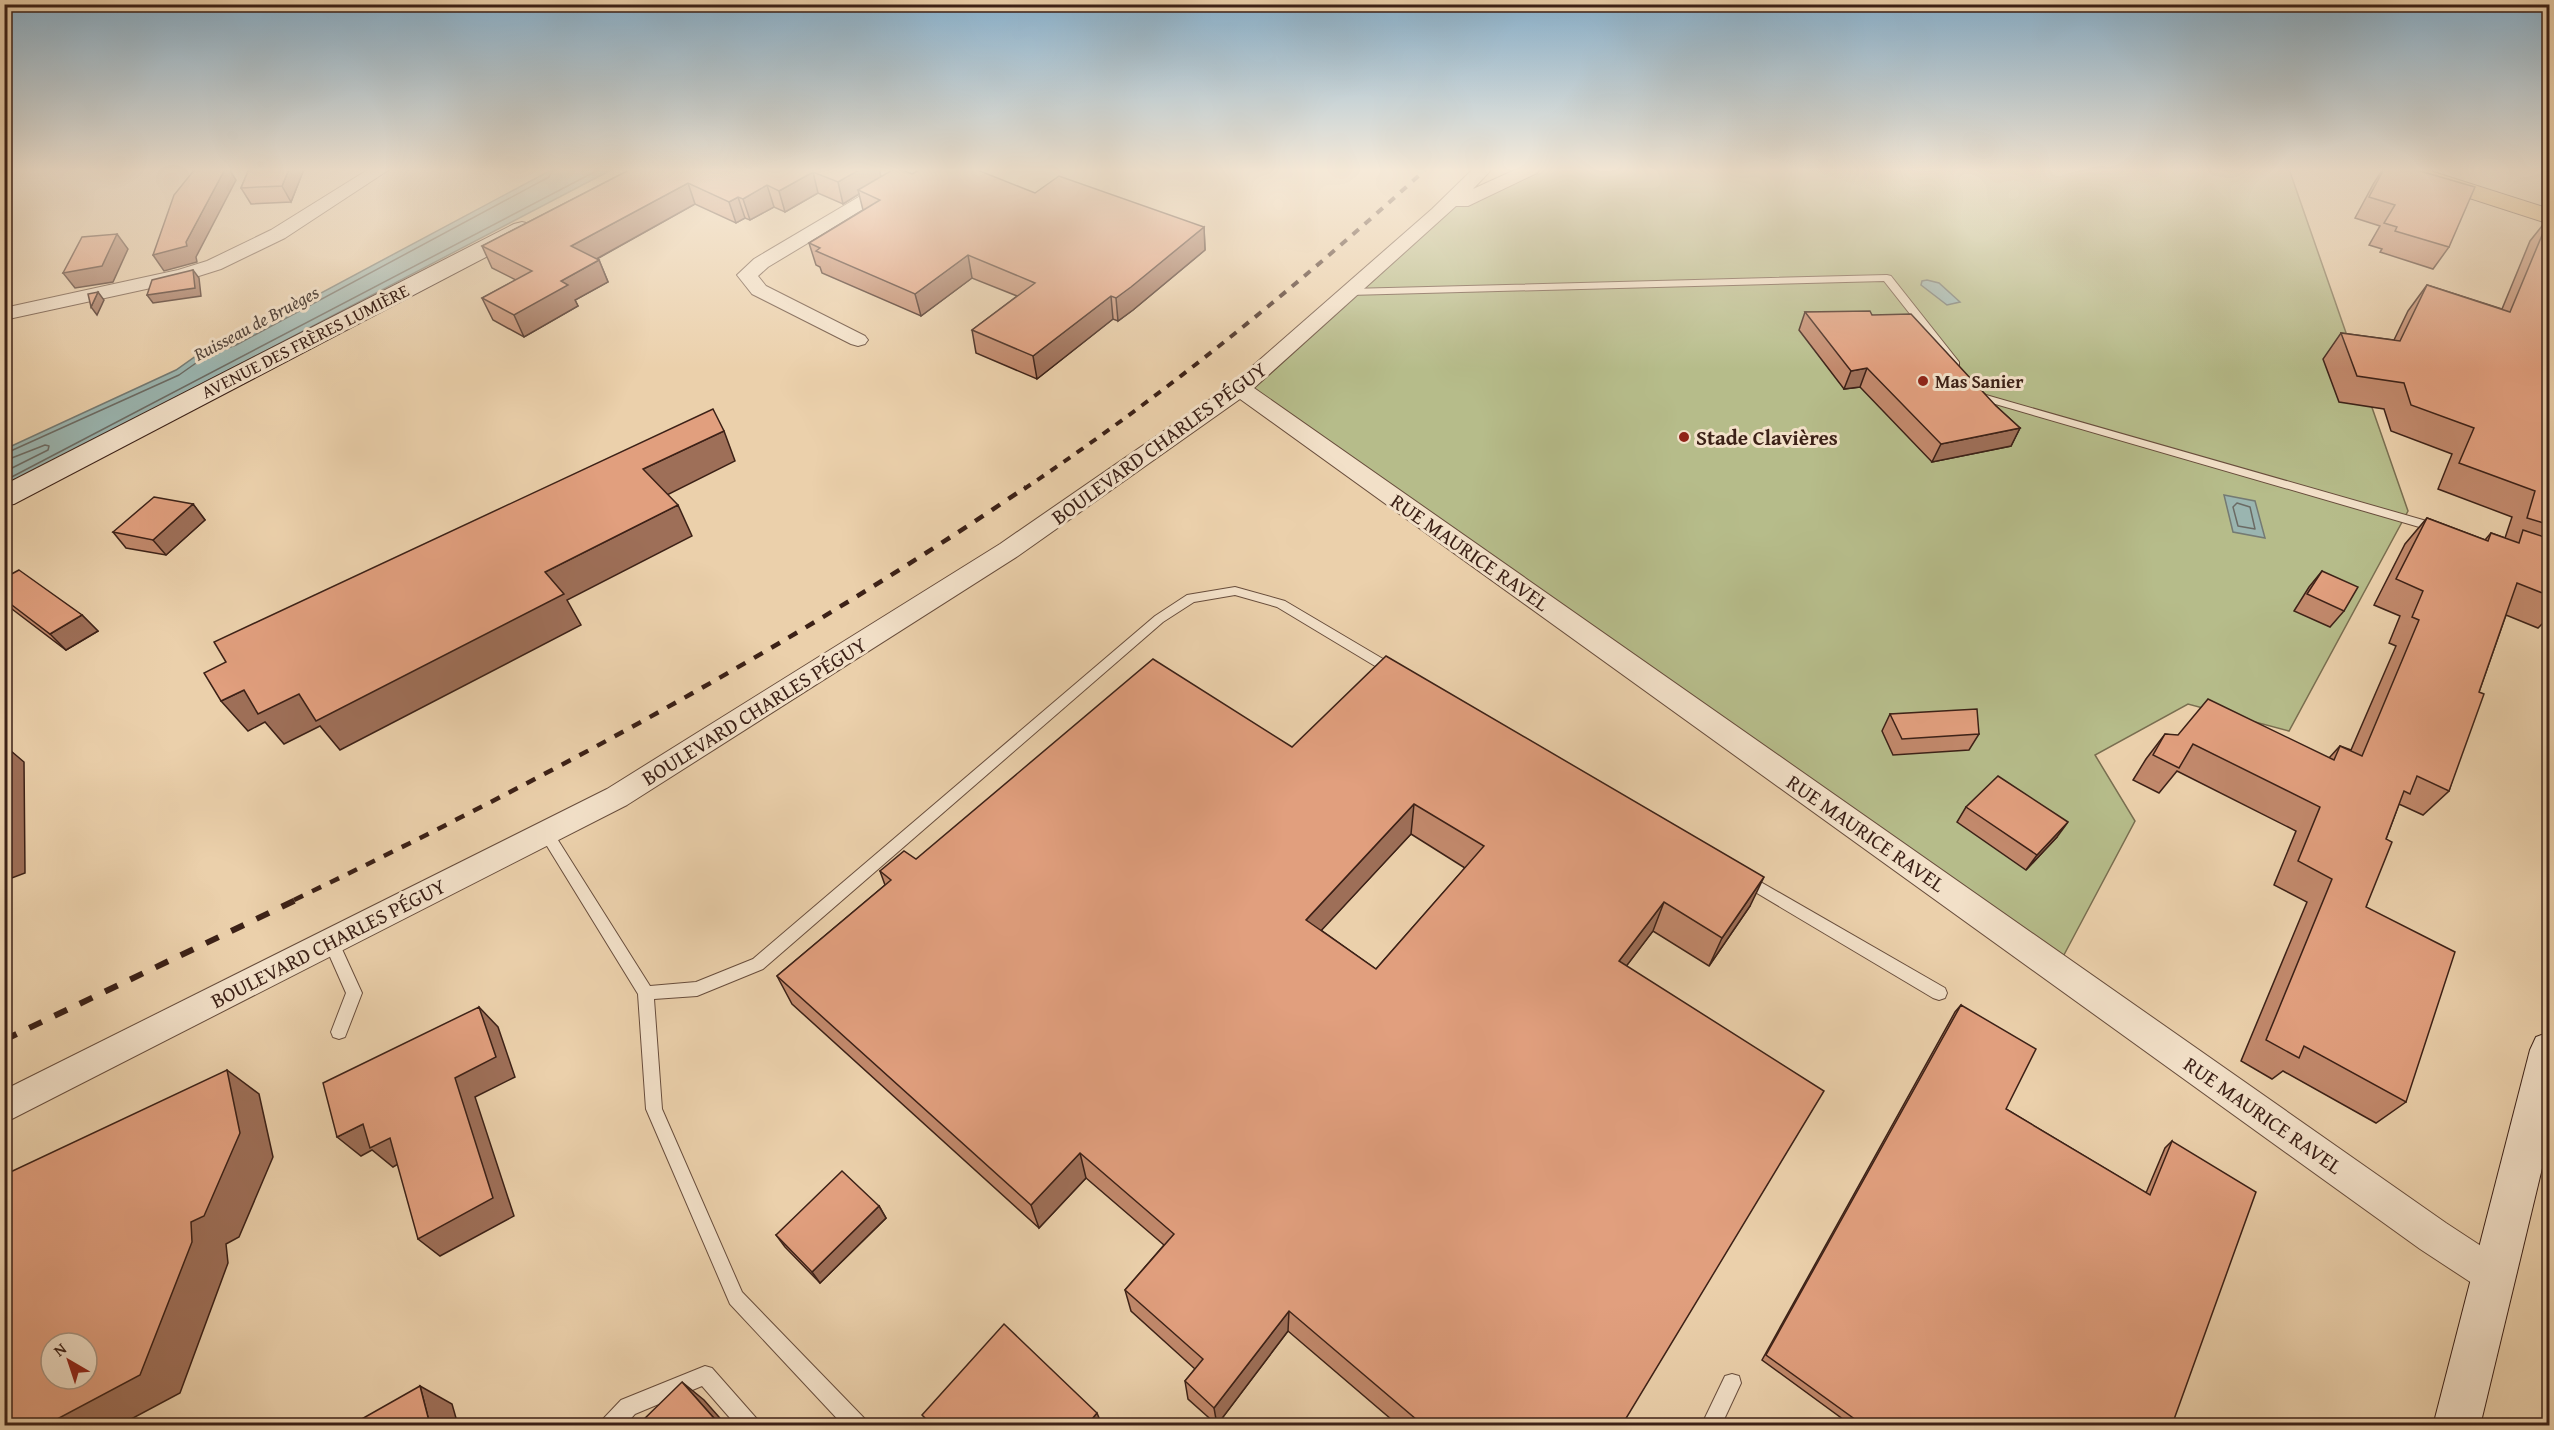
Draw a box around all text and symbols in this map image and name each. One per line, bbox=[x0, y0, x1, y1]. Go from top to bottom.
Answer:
street label: AVENUE DES FRÈRES LUMIÈRE bbox=[196, 277, 414, 405]
water label: Ruisseau de Bruèges bbox=[188, 278, 324, 368]
street label: BOULEVARD CHARLES PÉGUY bbox=[1045, 354, 1274, 532]
place label: Mas Sanier bbox=[1935, 368, 2024, 395]
marker: Mas Sanier bbox=[1916, 374, 1930, 388]
place label: Stade Clavières bbox=[1696, 422, 1838, 453]
marker: Stade Clavières bbox=[1677, 430, 1691, 444]
street label: RUE MAURICE RAVEL bbox=[1384, 486, 1556, 618]
street label: BOULEVARD CHARLES PÉGUY bbox=[636, 629, 873, 793]
street label: RUE MAURICE RAVEL bbox=[1780, 767, 1952, 899]
street label: BOULEVARD CHARLES PÉGUY bbox=[205, 870, 451, 1016]
street label: RUE MAURICE RAVEL bbox=[2177, 1049, 2349, 1181]
north arrow bbox=[39, 1331, 99, 1391]
text: N bbox=[48, 1336, 72, 1362]

